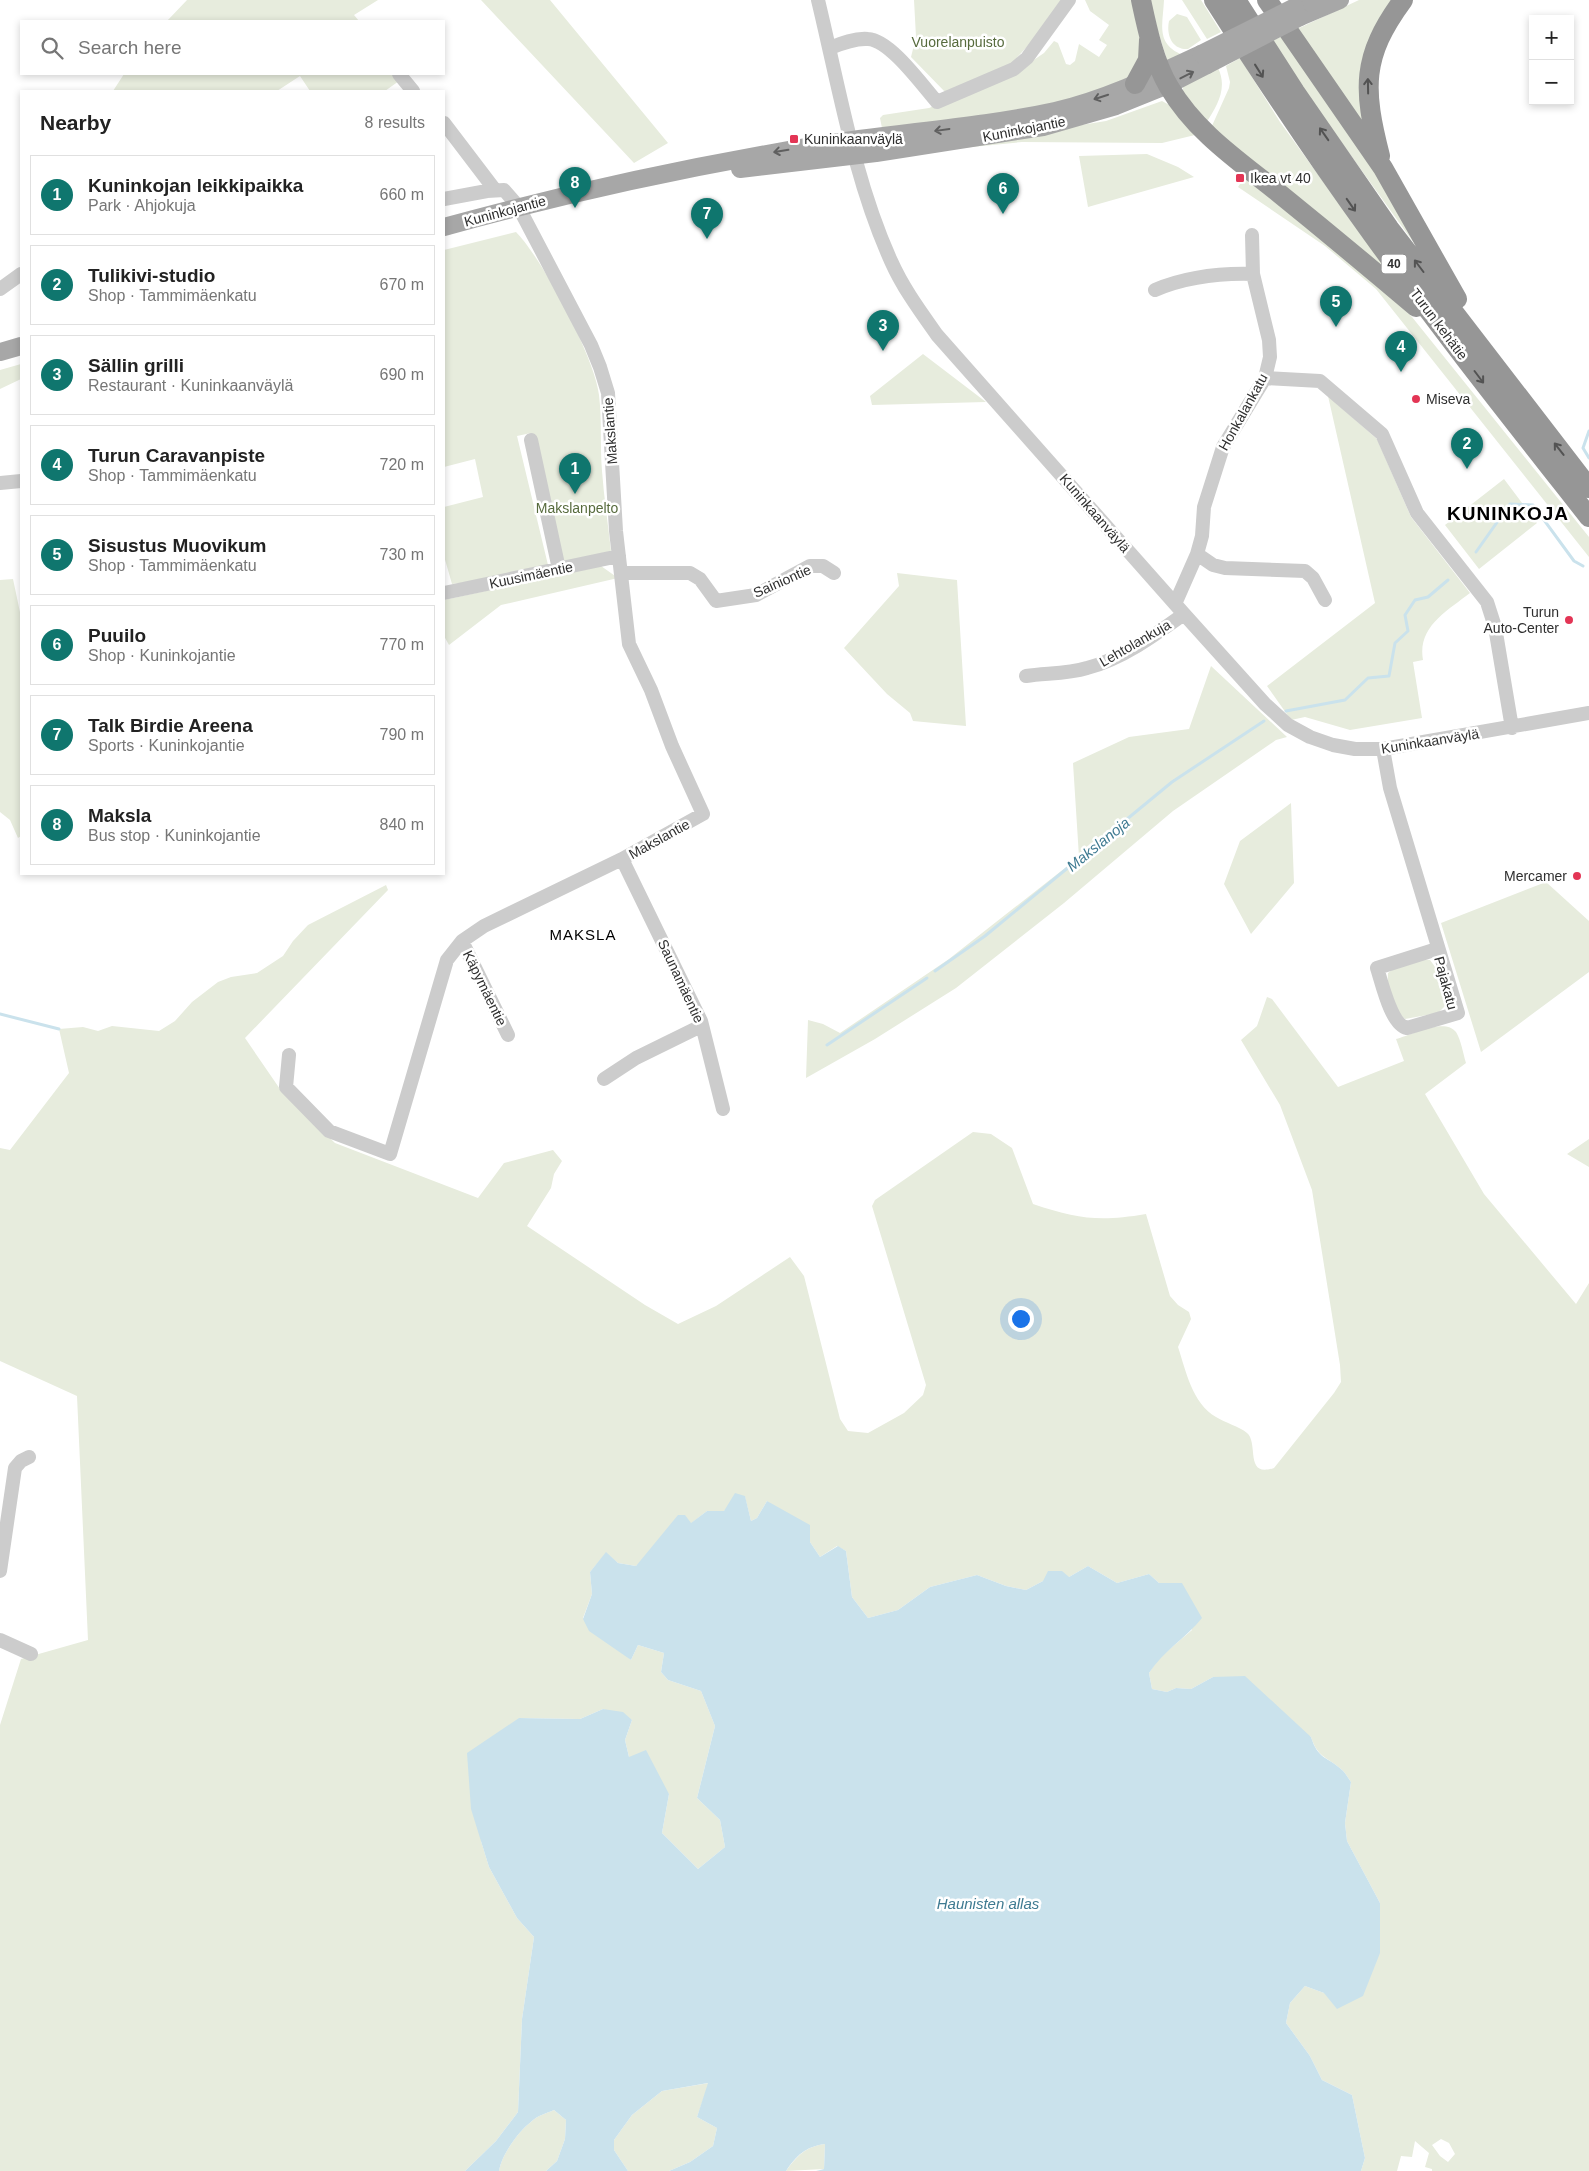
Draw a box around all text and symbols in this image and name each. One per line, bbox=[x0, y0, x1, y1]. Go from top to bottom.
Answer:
map controls bbox=[1529, 15, 1574, 105]
button: + bbox=[1529, 15, 1574, 60]
search box bbox=[20, 20, 445, 75]
icon: search bbox=[38, 34, 66, 62]
park label: Vuorelanpuisto bbox=[912, 34, 1005, 50]
text: Search here bbox=[78, 37, 182, 58]
button: − bbox=[1529, 60, 1574, 105]
one-way arrow bbox=[1255, 63, 1265, 77]
one-way arrow bbox=[1179, 70, 1194, 79]
one-way arrow bbox=[1363, 78, 1373, 94]
one-way arrow bbox=[1093, 93, 1109, 102]
text: Nearby bbox=[40, 111, 111, 134]
street label: Kuninkojantie bbox=[981, 113, 1067, 145]
text: 8 results bbox=[365, 114, 425, 131]
one-way arrow bbox=[934, 125, 950, 135]
one-way arrow bbox=[1319, 127, 1329, 141]
place label: Kuninkaanväylä bbox=[804, 131, 903, 147]
marker: Kuninkaanväylä bbox=[788, 133, 800, 145]
one-way arrow bbox=[773, 147, 789, 157]
pin: 8 bbox=[559, 167, 591, 208]
place label: Ikea vt 40 bbox=[1250, 170, 1311, 186]
marker: Ikea vt 40 bbox=[1234, 172, 1246, 184]
pin: 6 bbox=[987, 173, 1019, 214]
text: Kuninkojan leikkipaikka bbox=[88, 175, 303, 196]
text: 1 bbox=[53, 186, 61, 203]
text: 660 m bbox=[380, 186, 424, 203]
street label: Kuninkojantie bbox=[462, 192, 548, 230]
text: Park · Ahjokuja bbox=[88, 197, 196, 214]
pin: 7 bbox=[691, 198, 723, 239]
one-way arrow bbox=[1346, 198, 1356, 212]
road number: 40 bbox=[1382, 254, 1406, 274]
one-way arrow bbox=[1413, 260, 1424, 273]
text: Tulikivi-studio bbox=[88, 265, 215, 286]
text: 2 bbox=[53, 276, 61, 293]
text: 670 m bbox=[380, 276, 424, 293]
street label: Turun kehätie bbox=[1407, 285, 1471, 363]
pin: 5 bbox=[1320, 286, 1352, 327]
text: Shop · Tammimäenkatu bbox=[88, 287, 257, 304]
pin: 3 bbox=[867, 310, 899, 351]
pin: 4 bbox=[1385, 331, 1417, 372]
text: Sällin grilli bbox=[88, 355, 184, 376]
text: 3 bbox=[53, 366, 61, 383]
text: 690 m bbox=[380, 366, 424, 383]
one-way arrow bbox=[1474, 370, 1485, 383]
street label: Honkalankatu bbox=[1215, 371, 1271, 453]
text: Restaurant · Kuninkaanväylä bbox=[88, 377, 293, 394]
place label: Miseva bbox=[1426, 391, 1471, 407]
marker: Miseva bbox=[1410, 393, 1422, 405]
street label: Makslantie bbox=[600, 397, 620, 465]
pin: 2 bbox=[1451, 428, 1483, 469]
one-way arrow bbox=[1554, 443, 1565, 456]
text: Turun Caravanpiste bbox=[88, 445, 265, 466]
pin: 1 bbox=[559, 453, 591, 494]
text: 4 bbox=[53, 456, 61, 473]
text: 720 m bbox=[380, 456, 424, 473]
text: Shop · Tammimäenkatu bbox=[88, 467, 257, 484]
street label: Kuninkaanväylä bbox=[1057, 470, 1134, 556]
park label: Makslanpelto bbox=[536, 500, 618, 516]
district label: KUNINKOJA bbox=[1447, 503, 1569, 524]
text: Sisustus Muovikum bbox=[88, 535, 266, 556]
text: 5 bbox=[53, 546, 61, 563]
text: 730 m bbox=[380, 546, 424, 563]
text: Shop · Tammimäenkatu bbox=[88, 557, 257, 574]
street label: Kuusimäentie bbox=[488, 558, 574, 592]
street label: Sainiontie bbox=[751, 561, 814, 601]
place label: Turun Auto-Center bbox=[1484, 604, 1559, 636]
marker: Turun Auto-Center bbox=[1563, 614, 1575, 626]
street label: Lehtolankuja bbox=[1097, 616, 1174, 670]
text: Puuilo bbox=[88, 625, 146, 646]
text: 6 bbox=[53, 636, 61, 653]
text: 770 m bbox=[380, 636, 424, 653]
text: Shop · Kuninkojantie bbox=[88, 647, 236, 664]
text: Talk Birdie Areena bbox=[88, 715, 253, 736]
street label: Kuninkaanväylä bbox=[1380, 725, 1480, 757]
text: 7 bbox=[53, 726, 61, 743]
text: 790 m bbox=[380, 726, 424, 743]
text: Sports · Kuninkojantie bbox=[88, 737, 245, 754]
text: Maksla bbox=[88, 805, 151, 826]
water label: Makslanoja bbox=[1063, 814, 1133, 874]
text: 8 bbox=[53, 816, 61, 833]
text: 840 m bbox=[380, 816, 424, 833]
street label: Makslantie bbox=[626, 816, 692, 862]
text: Bus stop · Kuninkojantie bbox=[88, 827, 261, 844]
place label: Mercamer bbox=[1504, 868, 1567, 884]
marker: Mercamer bbox=[1571, 870, 1583, 882]
district label: MAKSLA bbox=[550, 926, 616, 943]
street label: Saunamäentie bbox=[655, 937, 707, 1025]
street label: Käpymäentie bbox=[460, 948, 510, 1028]
street label: Pajakatu bbox=[1431, 955, 1461, 1011]
your location bbox=[1008, 1306, 1034, 1332]
water label: Haunisten allas bbox=[937, 1895, 1040, 1912]

